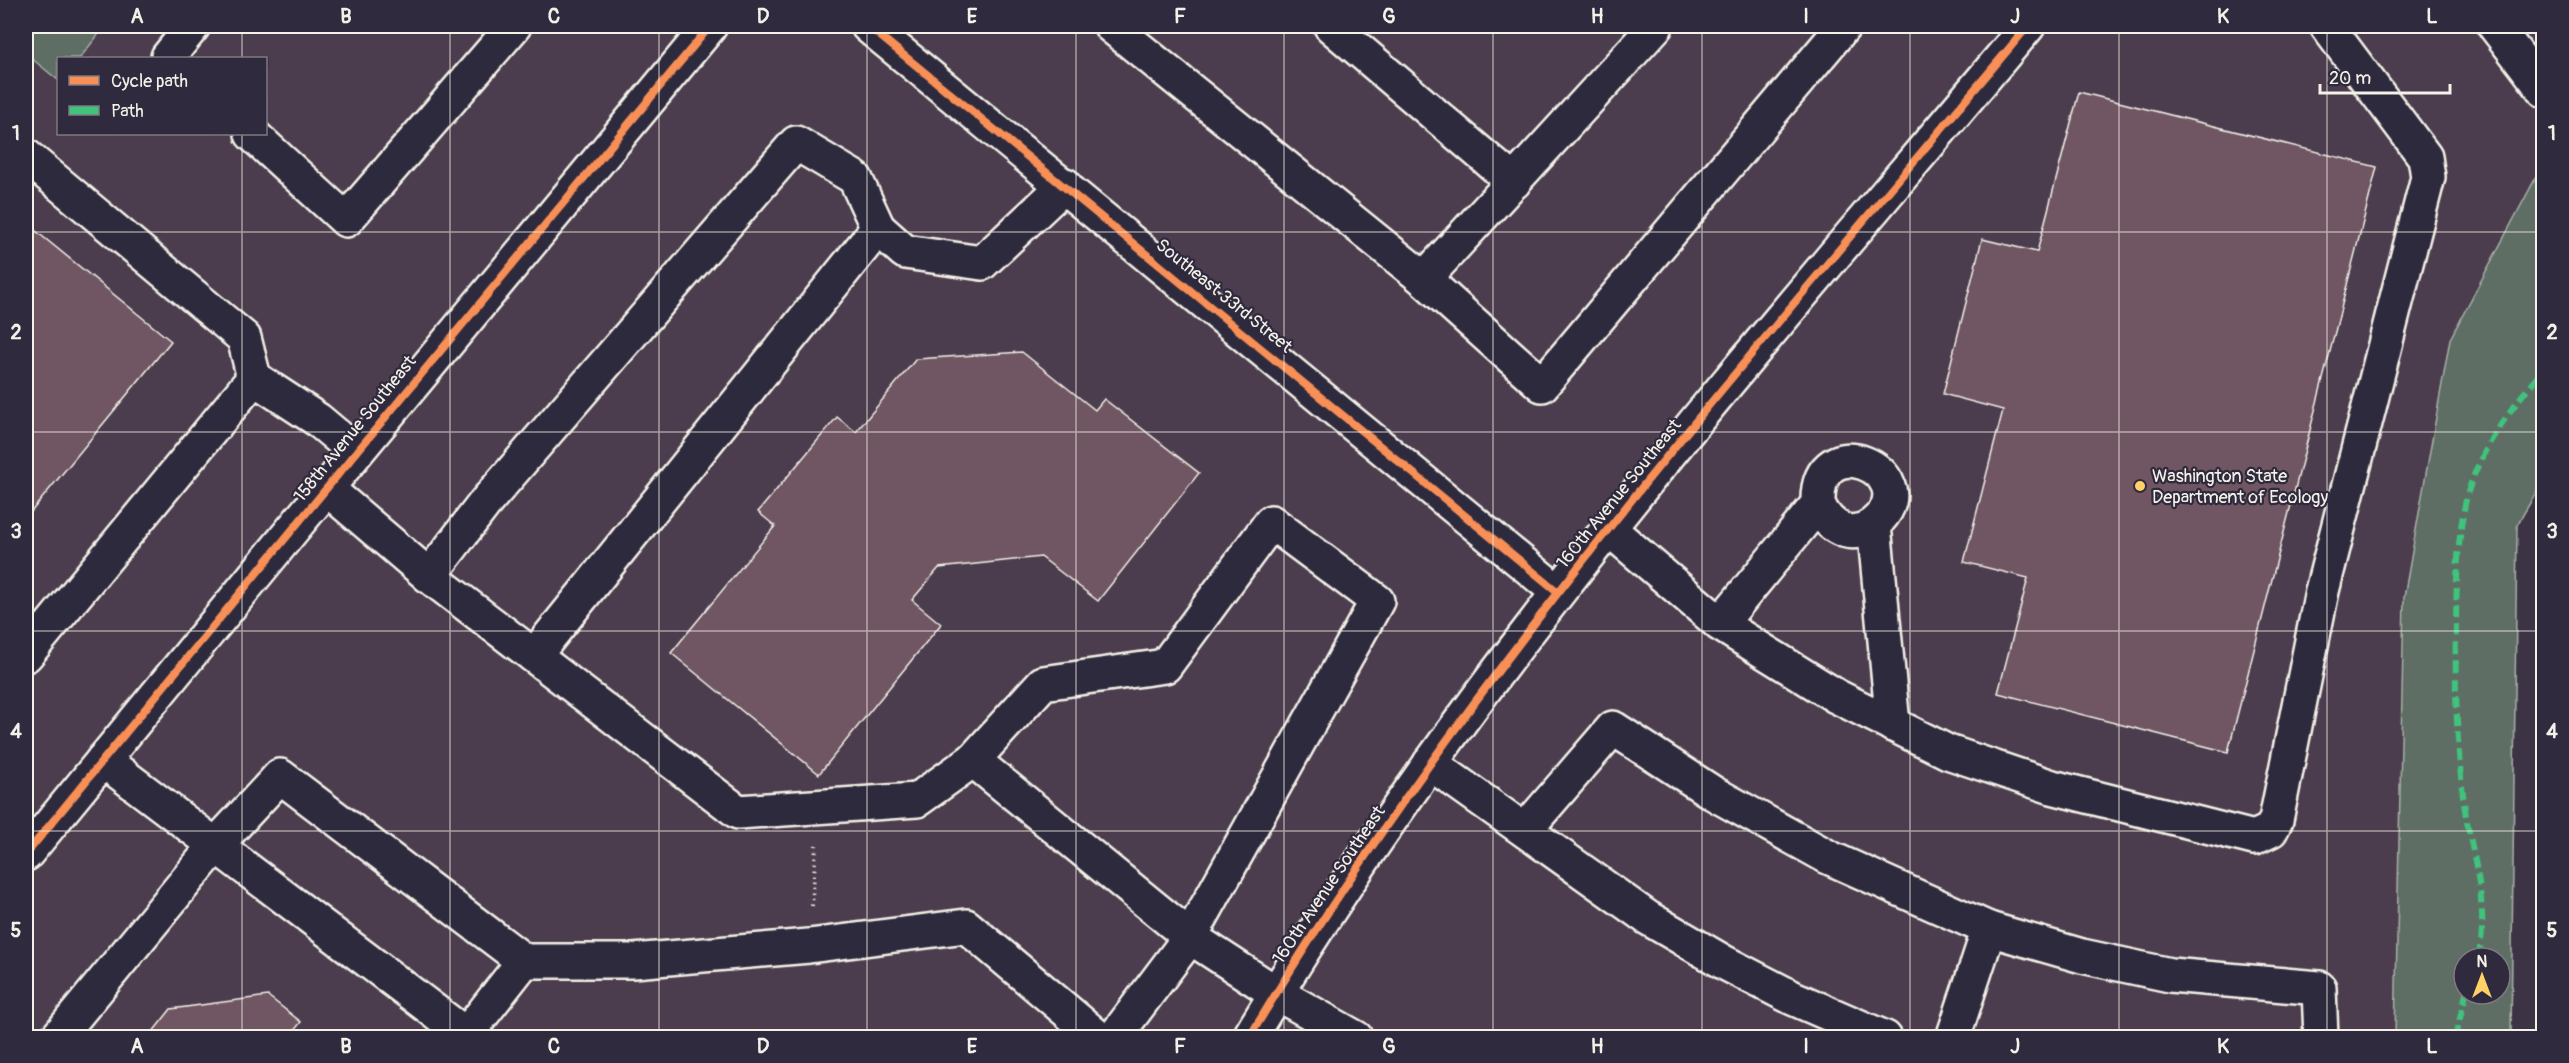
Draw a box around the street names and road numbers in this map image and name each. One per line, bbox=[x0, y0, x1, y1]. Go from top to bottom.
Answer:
street label: Southeast 33rd Street bbox=[1151, 234, 1298, 359]
street label: 158th Avenue Southeast bbox=[289, 350, 422, 507]
street label: 160th Avenue Southeast bbox=[1552, 414, 1687, 574]
street label: 160th Avenue Southeast bbox=[1267, 801, 1391, 969]

